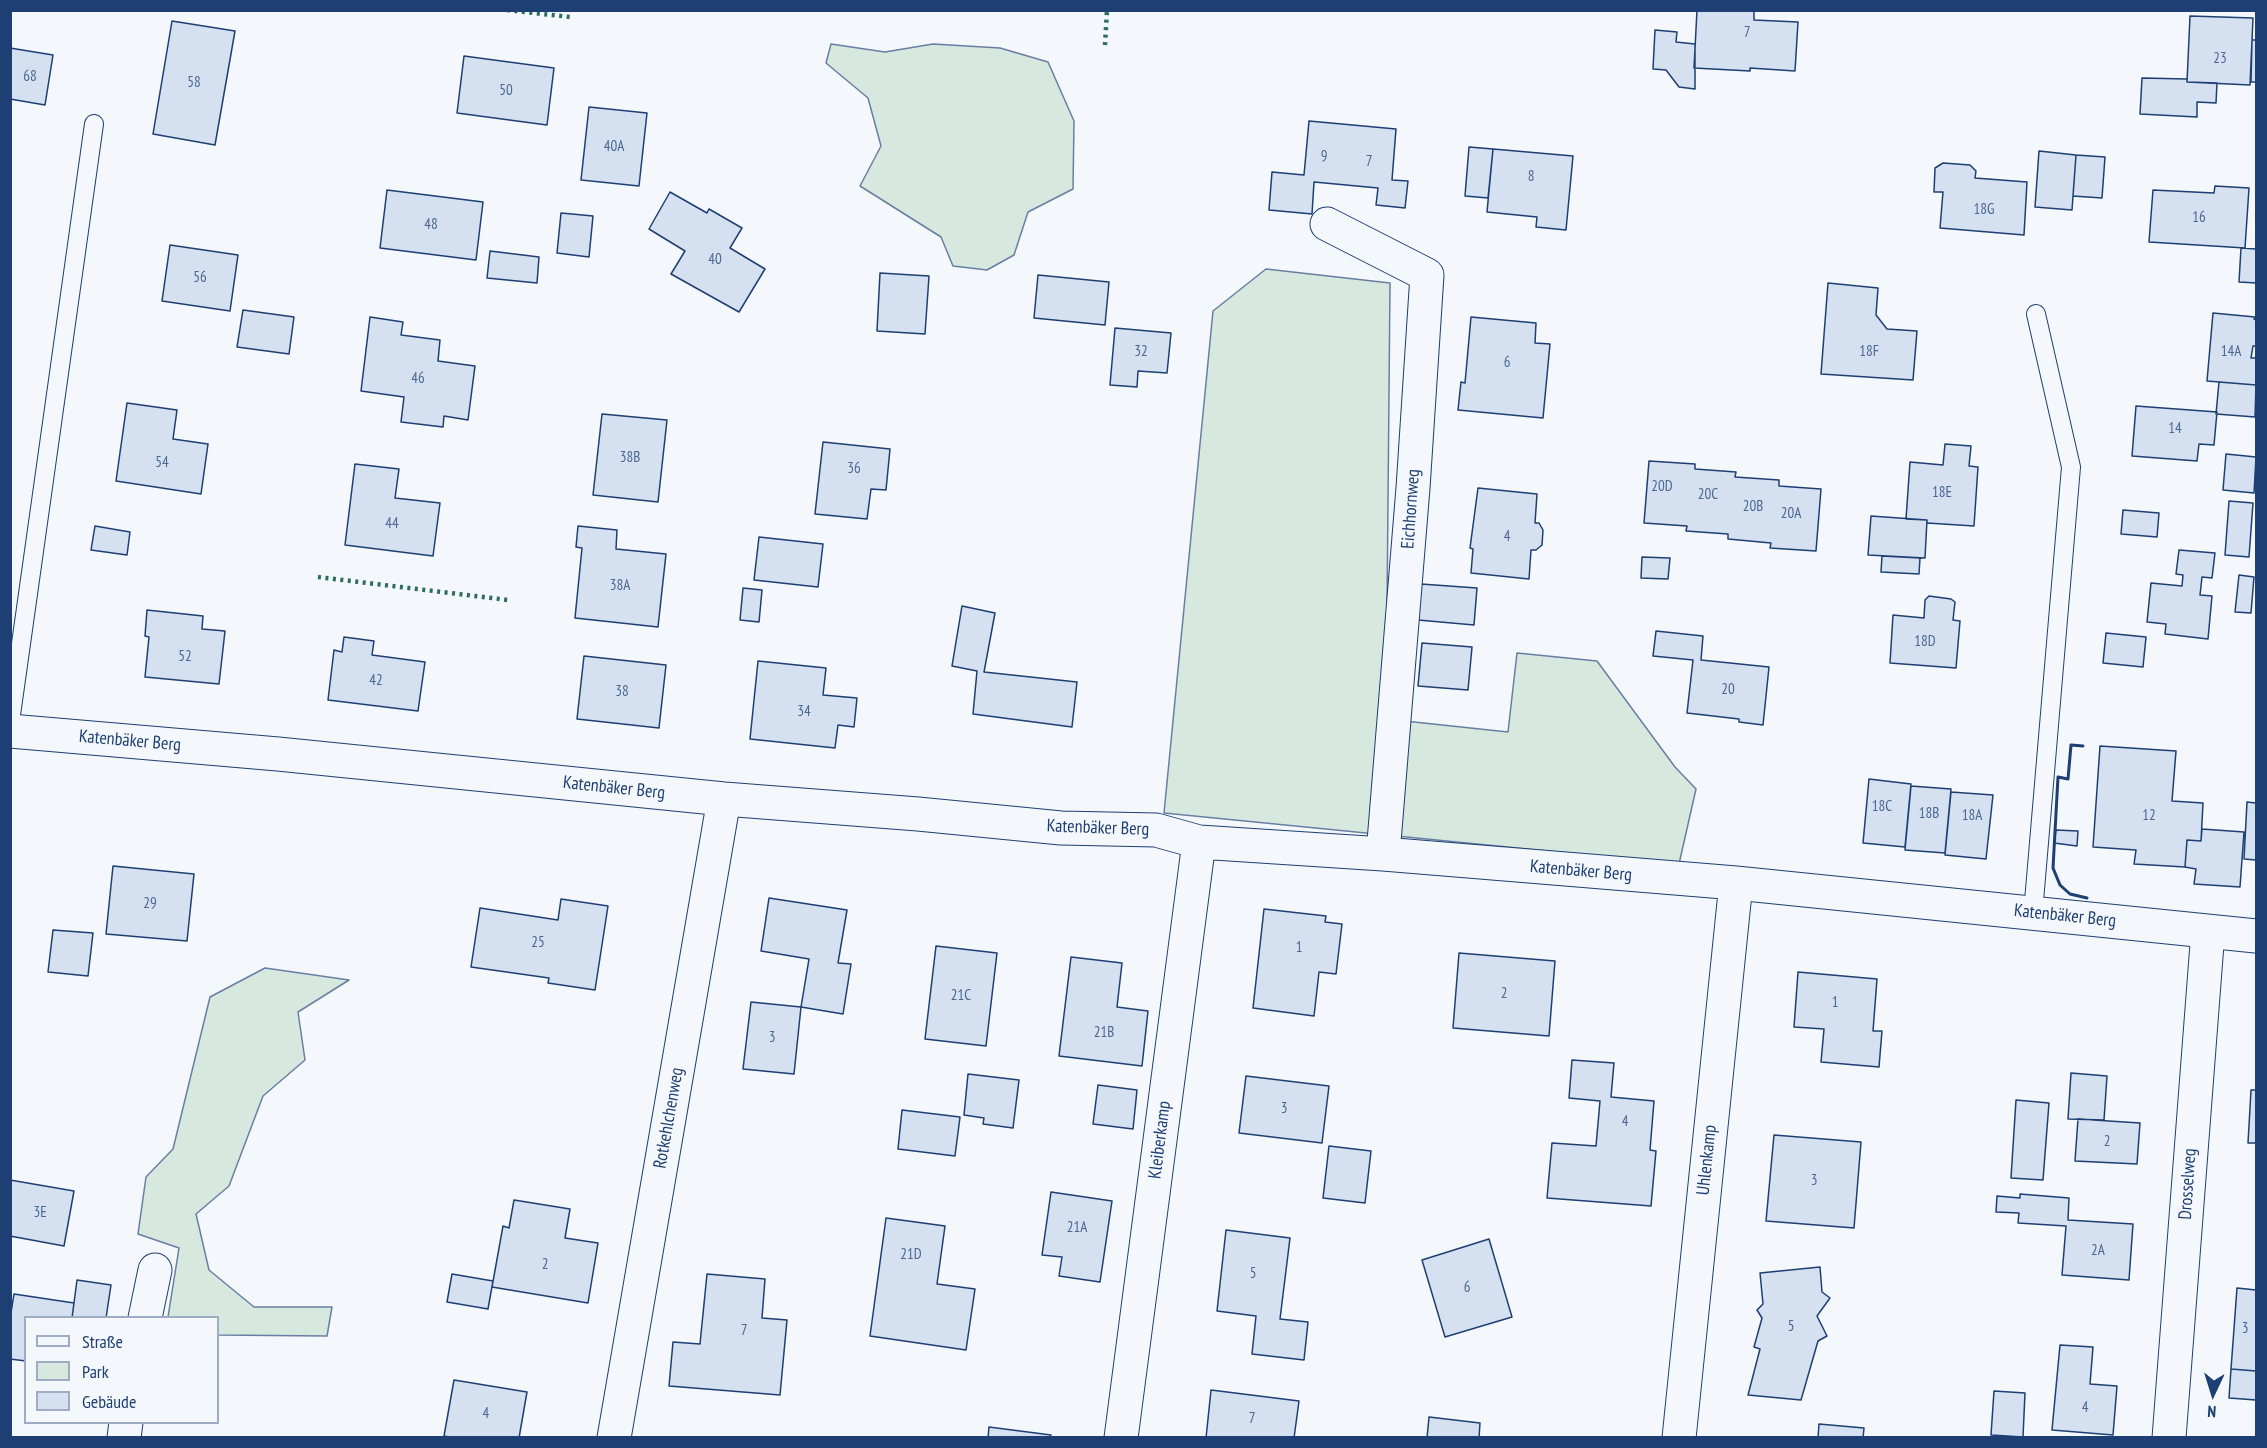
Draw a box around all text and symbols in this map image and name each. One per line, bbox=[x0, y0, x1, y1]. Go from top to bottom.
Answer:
house number: 7 bbox=[1744, 24, 1750, 42]
house number: 23 bbox=[2213, 50, 2227, 68]
house number: 68 bbox=[23, 68, 37, 86]
house number: 58 bbox=[187, 74, 201, 92]
house number: 50 bbox=[499, 82, 513, 100]
house number: 40A bbox=[604, 138, 624, 156]
house number: 9 bbox=[1321, 148, 1327, 166]
house number: 7 bbox=[1366, 153, 1372, 171]
house number: 8 bbox=[1528, 168, 1534, 186]
house number: 18G bbox=[1974, 201, 1994, 219]
house number: 16 bbox=[2192, 209, 2206, 227]
house number: 48 bbox=[424, 216, 438, 234]
house number: 40 bbox=[708, 251, 722, 269]
house number: 56 bbox=[193, 269, 207, 287]
house number: 32 bbox=[1134, 343, 1148, 361]
house number: 18F bbox=[1859, 343, 1879, 361]
house number: 14A bbox=[2221, 343, 2241, 361]
house number: 6 bbox=[1504, 354, 1510, 372]
house number: 46 bbox=[411, 370, 425, 388]
house number: 14 bbox=[2168, 420, 2182, 438]
house number: 38B bbox=[620, 449, 640, 467]
house number: 54 bbox=[155, 454, 169, 472]
house number: 36 bbox=[847, 460, 861, 478]
street label: Eichhornweg bbox=[1397, 468, 1425, 550]
house number: 20D bbox=[1651, 478, 1673, 496]
house number: 18E bbox=[1932, 484, 1952, 502]
house number: 20C bbox=[1698, 486, 1718, 504]
house number: 20B bbox=[1743, 498, 1763, 516]
house number: 20A bbox=[1781, 505, 1801, 523]
house number: 44 bbox=[385, 515, 399, 533]
house number: 4 bbox=[1504, 528, 1510, 546]
house number: 38A bbox=[610, 577, 630, 595]
house number: 18D bbox=[1914, 633, 1936, 651]
house number: 52 bbox=[178, 648, 192, 666]
house number: 42 bbox=[369, 672, 383, 690]
house number: 20 bbox=[1721, 681, 1735, 699]
house number: 38 bbox=[615, 683, 629, 701]
house number: 34 bbox=[797, 703, 811, 721]
street label: Katenbäker Berg bbox=[78, 726, 182, 756]
street label: Katenbäker Berg bbox=[562, 772, 666, 804]
house number: 18C bbox=[1872, 798, 1892, 816]
house number: 18B bbox=[1919, 805, 1939, 823]
house number: 18A bbox=[1962, 807, 1982, 825]
house number: 12 bbox=[2142, 807, 2156, 825]
street label: Katenbäker Berg bbox=[1046, 815, 1150, 841]
street label: Katenbäker Berg bbox=[1529, 856, 1633, 886]
house number: 29 bbox=[143, 895, 157, 913]
street label: Katenbäker Berg bbox=[2013, 900, 2117, 932]
house number: 25 bbox=[531, 934, 545, 952]
house number: 1 bbox=[1296, 939, 1302, 957]
house number: 2 bbox=[1501, 985, 1507, 1003]
house number: 21C bbox=[951, 987, 971, 1005]
house number: 1 bbox=[1832, 994, 1838, 1012]
house number: 21B bbox=[1094, 1024, 1114, 1042]
house number: 3 bbox=[769, 1029, 775, 1047]
street label: Rotkehlchenweg bbox=[649, 1066, 689, 1170]
street label: Kleiberkamp bbox=[1145, 1100, 1175, 1180]
house number: 3 bbox=[1281, 1100, 1287, 1118]
house number: 4 bbox=[1622, 1113, 1628, 1131]
street label: Uhlenkamp bbox=[1693, 1124, 1721, 1196]
house number: 2 bbox=[2104, 1133, 2110, 1151]
street label: Drosselweg bbox=[2175, 1148, 2201, 1220]
house number: 3 bbox=[1811, 1172, 1817, 1190]
house number: 3E bbox=[33, 1204, 47, 1222]
house number: 21A bbox=[1067, 1219, 1087, 1237]
house number: 2A bbox=[2091, 1242, 2105, 1260]
house number: 21D bbox=[900, 1246, 922, 1264]
house number: 2 bbox=[542, 1256, 548, 1274]
house number: 5 bbox=[1250, 1265, 1256, 1283]
house number: 6 bbox=[1464, 1279, 1470, 1297]
legend bbox=[24, 1316, 219, 1424]
house number: 5 bbox=[1788, 1318, 1794, 1336]
house number: 3 bbox=[2242, 1320, 2248, 1338]
house number: 7 bbox=[741, 1322, 747, 1340]
text: Straße bbox=[82, 1330, 123, 1353]
text: Park bbox=[82, 1360, 109, 1383]
north arrow bbox=[2183, 1364, 2243, 1424]
text: Gebäude bbox=[82, 1390, 136, 1413]
house number: 4 bbox=[2082, 1399, 2088, 1417]
text: N bbox=[2207, 1402, 2217, 1422]
house number: 4 bbox=[483, 1405, 489, 1423]
house number: 7 bbox=[1249, 1410, 1255, 1428]

